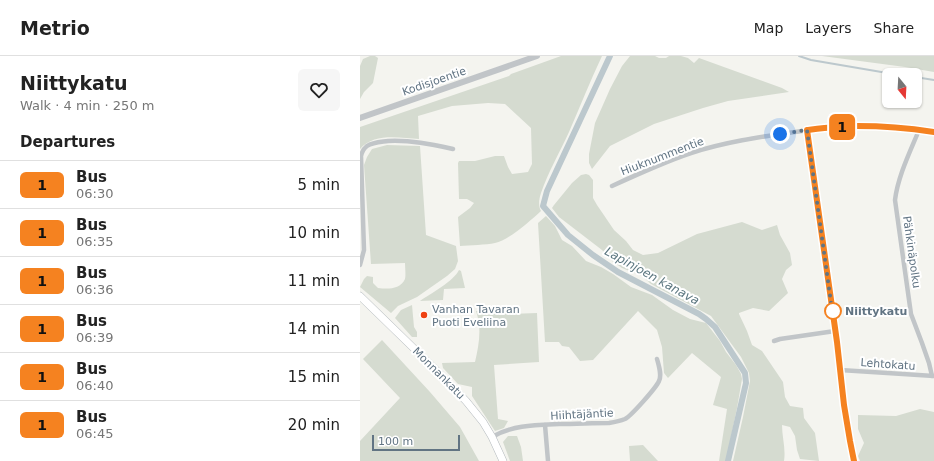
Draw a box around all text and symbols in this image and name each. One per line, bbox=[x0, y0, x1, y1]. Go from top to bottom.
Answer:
text: Metrio bbox=[20, 17, 90, 39]
text: Map bbox=[754, 20, 783, 36]
text: Layers bbox=[805, 20, 852, 36]
text: Share bbox=[874, 20, 914, 36]
street label: Kodisjoentie bbox=[400, 64, 468, 98]
north arrow bbox=[882, 68, 922, 108]
map controls bbox=[882, 68, 922, 108]
button: heart bbox=[298, 69, 340, 111]
text: Niittykatu bbox=[20, 72, 128, 94]
text: Walk · 4 min · 250 m bbox=[20, 98, 154, 113]
line badge: 1 bbox=[829, 114, 855, 140]
text: 1 bbox=[837, 119, 847, 135]
your location bbox=[770, 124, 790, 144]
text: Departures bbox=[20, 133, 115, 151]
street label: Hiuknummentie bbox=[619, 135, 706, 178]
text: Bus bbox=[76, 168, 107, 186]
text: 5 min bbox=[297, 176, 340, 194]
text: 1 bbox=[37, 177, 47, 193]
text: 06:30 bbox=[76, 186, 113, 201]
street label: Pähkinäpolku bbox=[900, 215, 923, 289]
text: Bus bbox=[76, 216, 107, 234]
text: 10 min bbox=[288, 224, 340, 242]
text: 1 bbox=[37, 225, 47, 241]
text: 06:35 bbox=[76, 234, 113, 249]
water label: Lapinjoen kanava bbox=[602, 244, 702, 308]
text: Bus bbox=[76, 264, 107, 282]
text: 11 min bbox=[288, 272, 340, 290]
text: 1 bbox=[37, 273, 47, 289]
text: 06:36 bbox=[76, 282, 113, 297]
marker: Niittykatu bbox=[824, 302, 842, 320]
place label: Vanhan Tavaran Puoti Eveliina bbox=[432, 303, 520, 329]
place label: Niittykatu bbox=[845, 305, 907, 318]
marker: Vanhan Tavaran Puoti Eveliina bbox=[419, 310, 429, 320]
text: Bus bbox=[76, 312, 107, 330]
text: 14 min bbox=[288, 320, 340, 338]
text: 1 bbox=[37, 321, 47, 337]
text: 06:39 bbox=[76, 330, 113, 345]
street label: Monnankatu bbox=[410, 345, 467, 402]
street label: Lehtokatu bbox=[860, 356, 916, 373]
text: Bus bbox=[76, 360, 107, 378]
text: 15 min bbox=[288, 368, 340, 386]
text: 1 bbox=[37, 369, 47, 385]
text: 06:40 bbox=[76, 378, 113, 393]
street label: Hiihtäjäntie bbox=[550, 406, 614, 423]
text: Bus bbox=[76, 408, 107, 426]
text: 20 min bbox=[288, 416, 340, 434]
text: 1 bbox=[37, 417, 47, 433]
text: 06:45 bbox=[76, 426, 113, 441]
scale bar bbox=[372, 433, 460, 452]
text: 100 m bbox=[378, 435, 413, 448]

